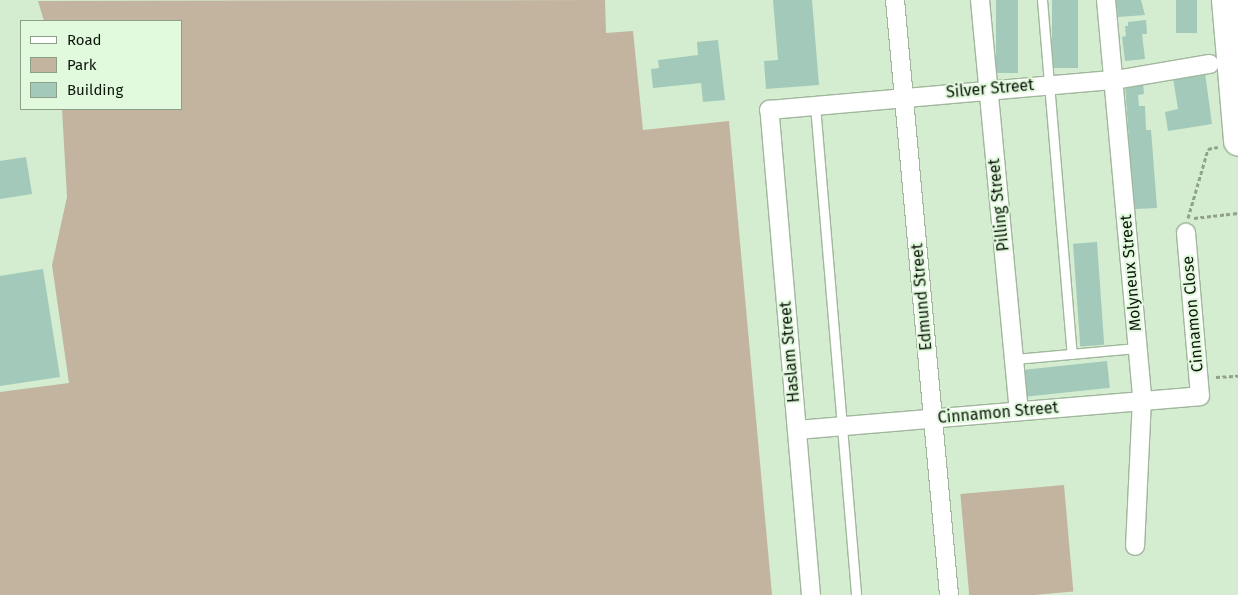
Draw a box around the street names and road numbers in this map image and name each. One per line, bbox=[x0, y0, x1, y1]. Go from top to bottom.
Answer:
street label: Silver Street bbox=[945, 76, 1035, 102]
street label: Pilling Street bbox=[985, 158, 1013, 252]
street label: Molyneux Street bbox=[1116, 214, 1146, 332]
street label: Edmund Street bbox=[908, 243, 936, 351]
street label: Cinnamon Close bbox=[1178, 255, 1208, 373]
street label: Haslam Street bbox=[776, 301, 804, 403]
street label: Cinnamon Street bbox=[937, 398, 1059, 428]

